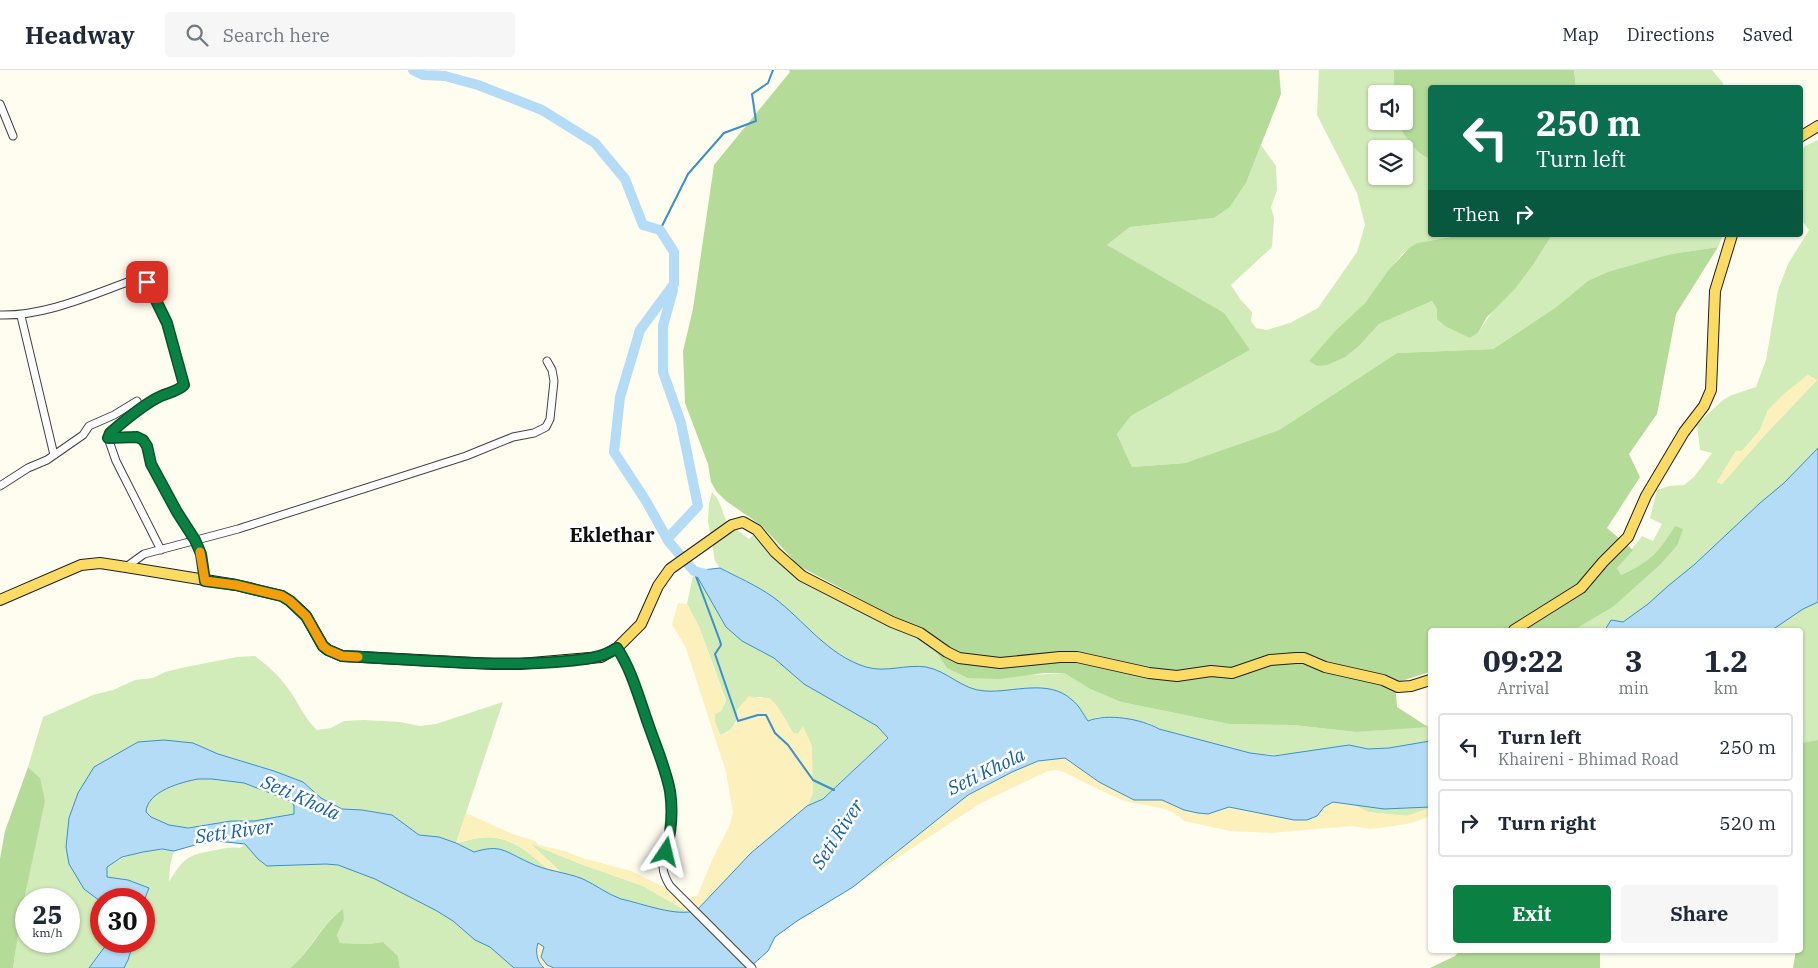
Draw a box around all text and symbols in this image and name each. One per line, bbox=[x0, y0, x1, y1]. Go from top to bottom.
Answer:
search box bbox=[165, 12, 515, 57]
text: Headway bbox=[25, 19, 135, 51]
icon: search bbox=[183, 21, 211, 49]
text: Search here bbox=[223, 23, 330, 47]
text: Map bbox=[1562, 23, 1599, 46]
text: Directions bbox=[1627, 23, 1715, 46]
text: Saved bbox=[1743, 23, 1793, 46]
map controls bbox=[1368, 85, 1413, 185]
button: sound bbox=[1368, 85, 1413, 130]
text: 250 m bbox=[1536, 100, 1641, 146]
icon: left bbox=[1453, 105, 1518, 170]
button: layers bbox=[1368, 140, 1413, 185]
text: Turn left bbox=[1536, 144, 1626, 173]
icon: right bbox=[1510, 200, 1538, 228]
text: Then bbox=[1453, 202, 1500, 226]
pin bbox=[126, 261, 168, 303]
icon: arrive bbox=[133, 268, 161, 296]
district label: Eklethar bbox=[569, 521, 655, 548]
text: 09:22 bbox=[1483, 641, 1564, 680]
text: 3 bbox=[1625, 641, 1643, 680]
text: 1.2 bbox=[1704, 641, 1748, 680]
text: Arrival bbox=[1497, 678, 1549, 698]
text: min bbox=[1619, 678, 1649, 698]
text: km bbox=[1714, 678, 1738, 698]
text: Turn left bbox=[1498, 725, 1581, 749]
icon: left bbox=[1455, 733, 1483, 761]
text: 250 m bbox=[1719, 735, 1776, 759]
water label: Seti Khola bbox=[942, 742, 1029, 801]
text: Khaireni - Bhimad Road bbox=[1498, 749, 1679, 769]
water label: Seti Khola bbox=[257, 769, 345, 825]
water label: Seti River bbox=[805, 794, 869, 874]
icon: right bbox=[1455, 809, 1483, 837]
text: Turn right bbox=[1498, 811, 1596, 835]
text: 520 m bbox=[1719, 811, 1776, 835]
water label: Seti River bbox=[193, 814, 275, 848]
position arrow bbox=[639, 825, 691, 877]
button: Exit bbox=[1453, 885, 1611, 943]
button: Share bbox=[1621, 885, 1778, 943]
speed limit sign: 30 bbox=[90, 888, 155, 953]
text: 25 bbox=[32, 898, 63, 931]
text: km/h bbox=[32, 925, 63, 940]

